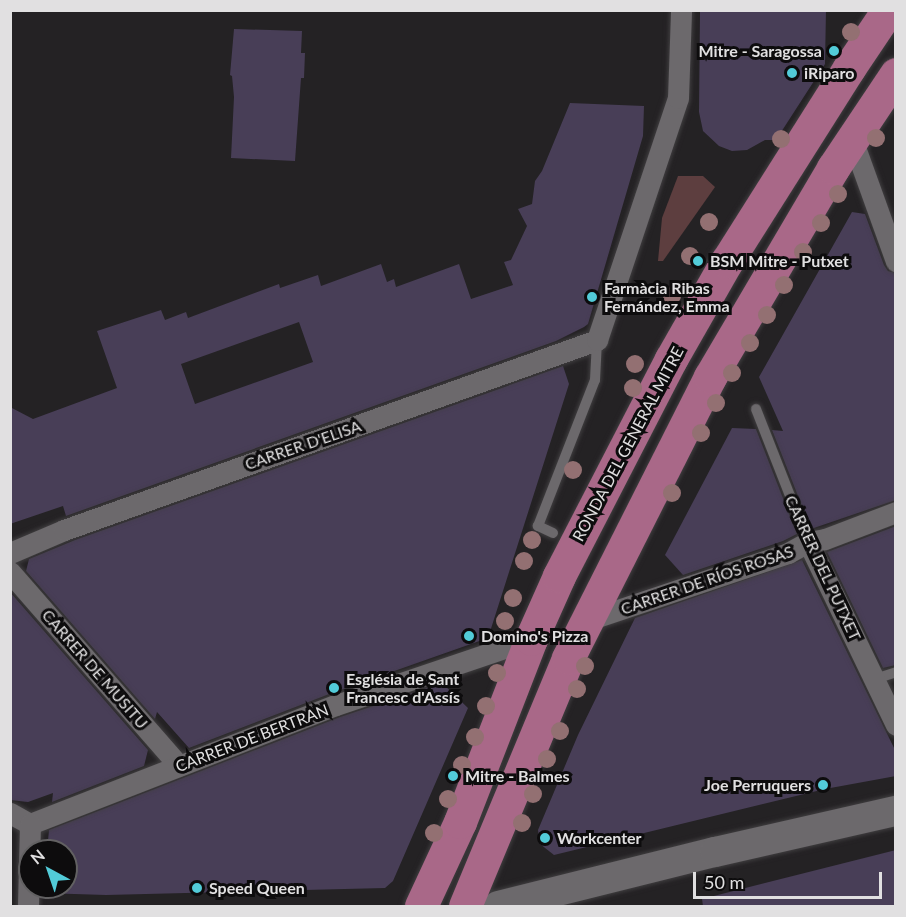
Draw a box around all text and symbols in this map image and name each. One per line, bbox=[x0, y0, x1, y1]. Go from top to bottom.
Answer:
place label: Mitre - Saragossa bbox=[698, 41, 822, 61]
marker: Mitre - Saragossa bbox=[827, 44, 841, 58]
place label: iRiparo bbox=[804, 63, 854, 83]
marker: iRiparo bbox=[785, 66, 799, 80]
place label: BSM Mitre - Putxet bbox=[710, 251, 849, 271]
marker: BSM Mitre - Putxet bbox=[691, 254, 705, 268]
place label: Farmàcia Ribas Fernández, Emma bbox=[604, 278, 730, 316]
marker: Farmàcia Ribas Fernández, Emma bbox=[585, 290, 599, 304]
street label: RONDA DEL GENERAL MITRE bbox=[568, 343, 688, 545]
street label: CARRER D'ELISA bbox=[242, 416, 364, 474]
street label: CARRER DEL PUTXET bbox=[781, 492, 865, 644]
street label: CARRER DE RÍOS ROSAS bbox=[618, 541, 796, 619]
street label: CARRER DE MUSITU bbox=[38, 606, 152, 732]
place label: Domino's Pizza bbox=[481, 626, 588, 646]
marker: Domino's Pizza bbox=[462, 629, 476, 643]
place label: Església de Sant Francesc d'Assís bbox=[346, 669, 460, 707]
marker: Església de Sant Francesc d'Assís bbox=[327, 681, 341, 695]
street label: CARRER DE BERTRAN bbox=[173, 700, 331, 776]
place label: Mitre - Balmes bbox=[465, 766, 570, 786]
marker: Mitre - Balmes bbox=[446, 769, 460, 783]
place label: Joe Perruquers bbox=[704, 775, 811, 795]
marker: Joe Perruquers bbox=[816, 778, 830, 792]
place label: Workcenter bbox=[557, 828, 642, 848]
marker: Workcenter bbox=[538, 831, 552, 845]
north arrow bbox=[18, 839, 78, 899]
text: N bbox=[27, 845, 48, 868]
scale bar bbox=[696, 860, 885, 898]
text: 50 m bbox=[704, 871, 744, 893]
place label: Speed Queen bbox=[209, 878, 305, 898]
marker: Speed Queen bbox=[190, 881, 204, 895]

